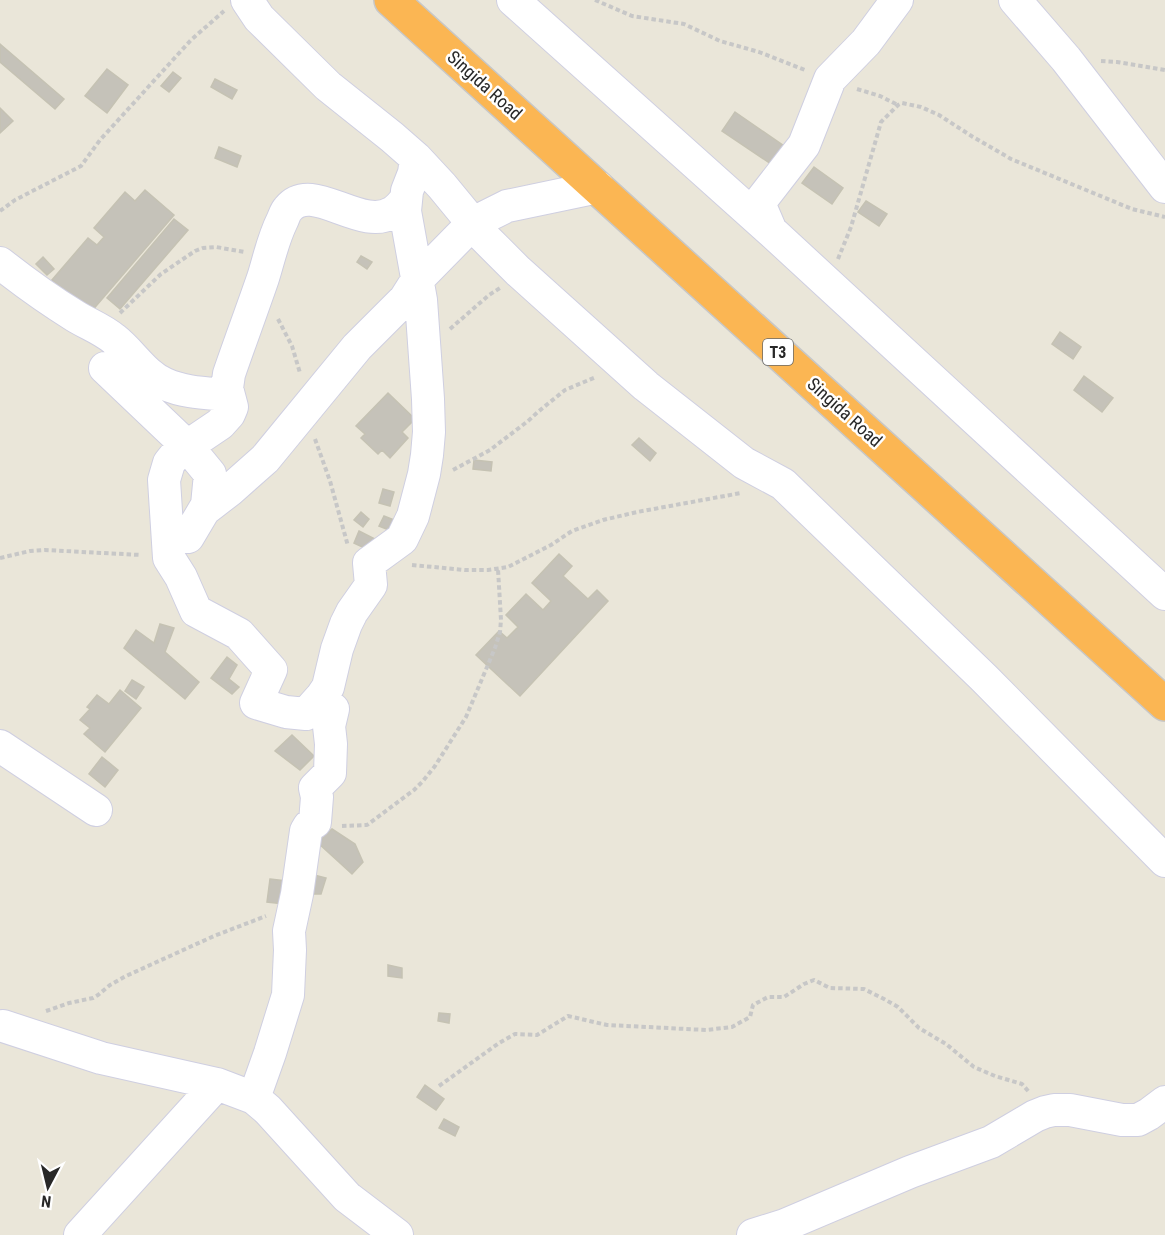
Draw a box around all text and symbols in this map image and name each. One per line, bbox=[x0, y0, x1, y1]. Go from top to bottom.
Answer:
street label: Singida Road bbox=[443, 46, 527, 124]
road number: T3 bbox=[763, 339, 793, 365]
street label: Singida Road bbox=[803, 373, 887, 451]
north arrow bbox=[18, 1157, 78, 1217]
text: N bbox=[40, 1191, 52, 1211]

